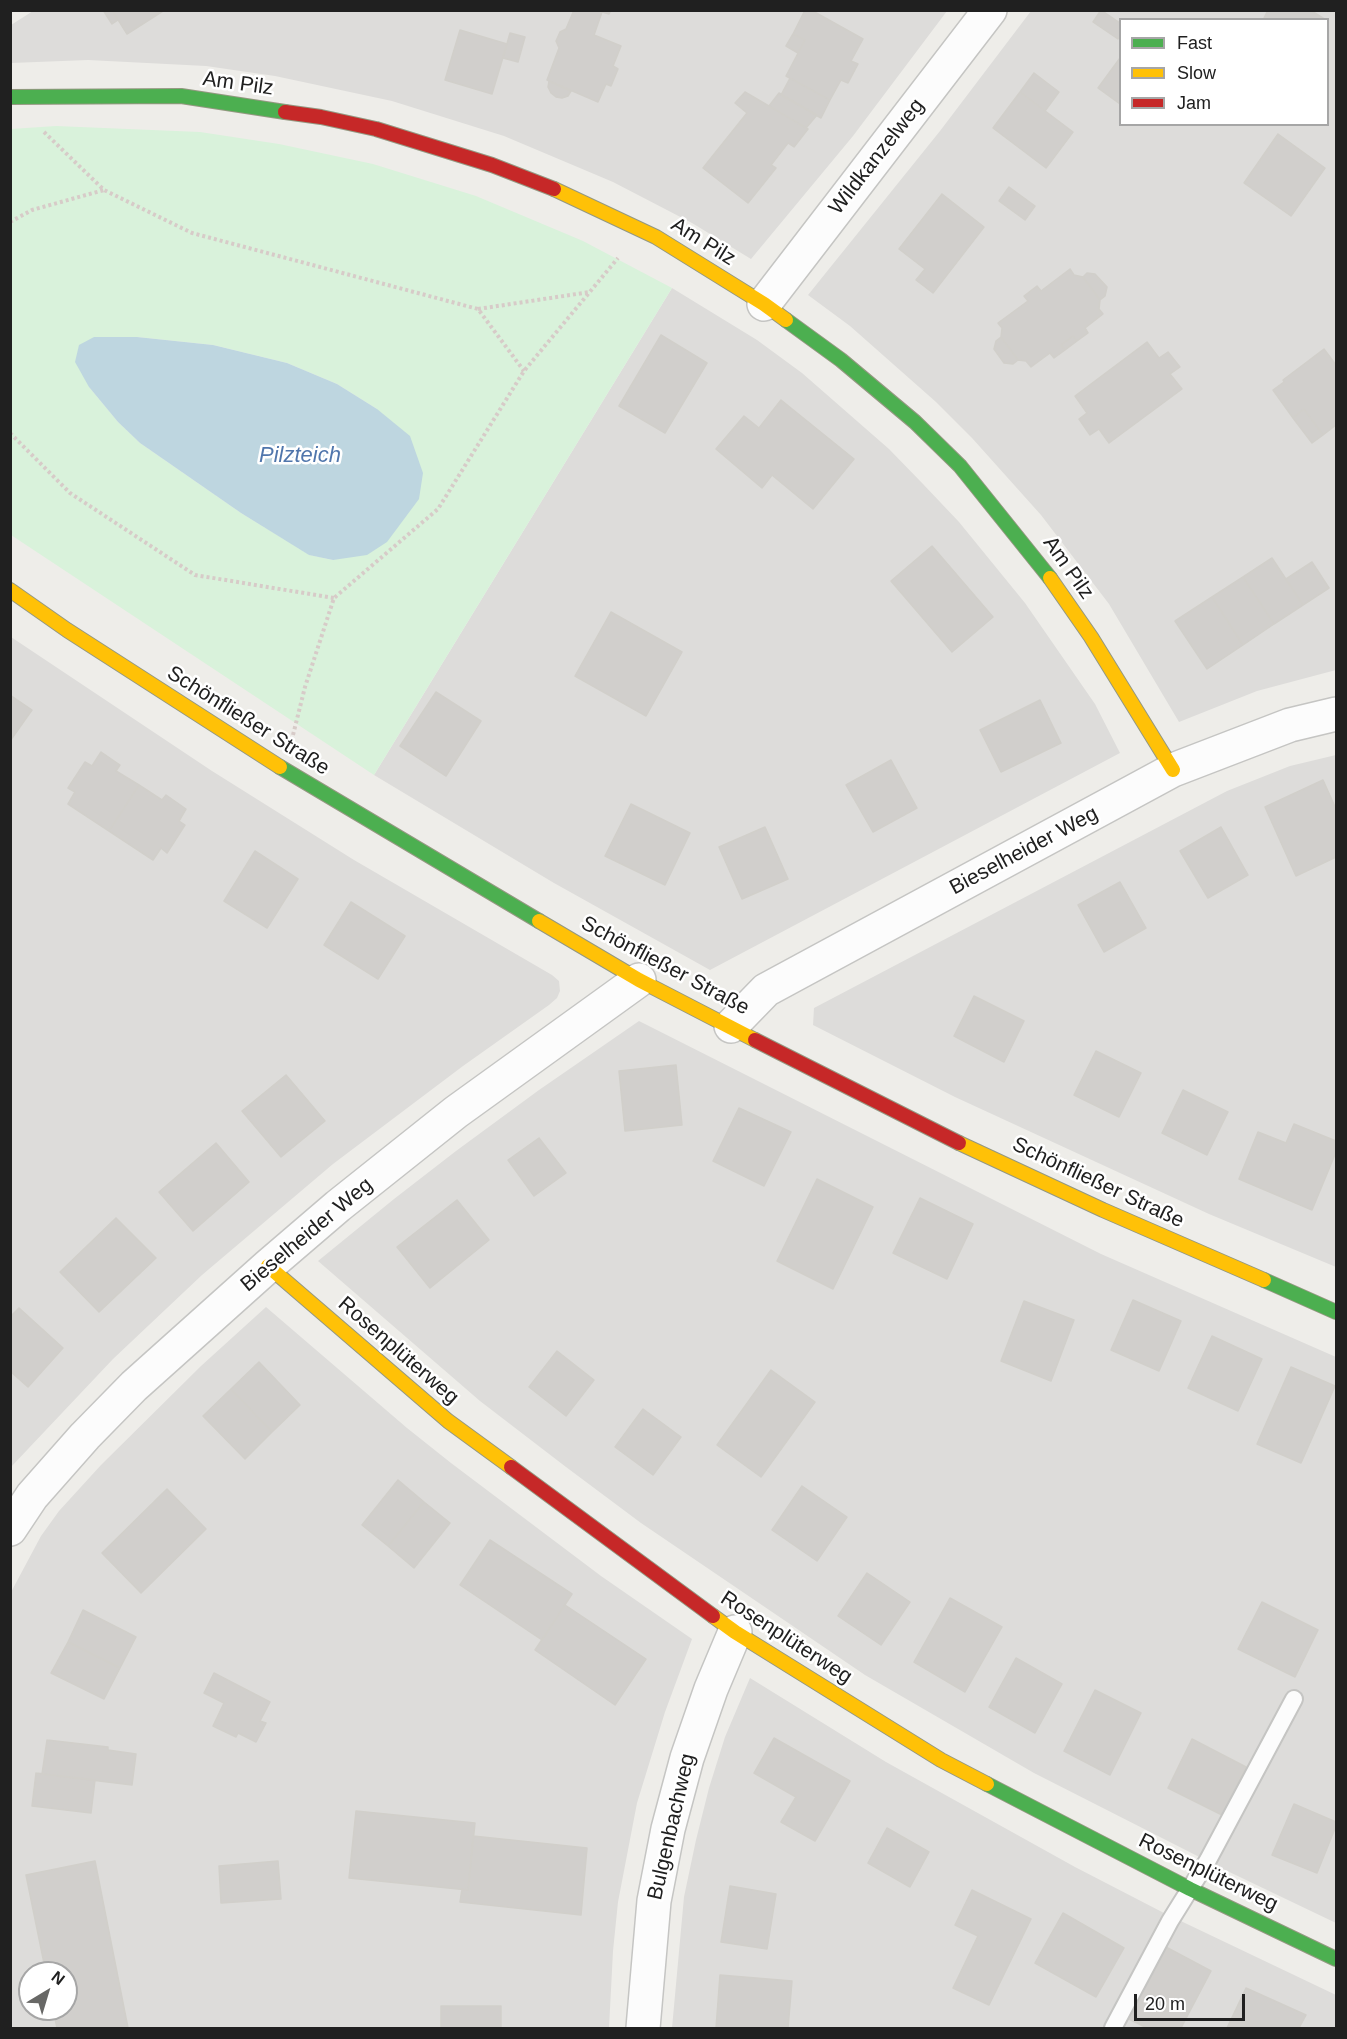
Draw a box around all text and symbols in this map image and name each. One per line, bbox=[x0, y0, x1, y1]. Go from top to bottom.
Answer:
legend bbox=[1119, 18, 1329, 126]
text: Fast bbox=[1177, 33, 1212, 53]
text: Slow bbox=[1177, 63, 1216, 83]
street label: Am Pilz bbox=[201, 67, 275, 101]
text: Jam bbox=[1177, 93, 1211, 113]
street label: Wildkanzelweg bbox=[824, 94, 930, 220]
street label: Am Pilz bbox=[666, 212, 740, 272]
water label: Pilzteich bbox=[259, 443, 341, 469]
street label: Am Pilz bbox=[1037, 532, 1099, 604]
street label: Schönfließer Straße bbox=[162, 661, 334, 781]
street label: Bieselheider Weg bbox=[946, 801, 1102, 901]
street label: Schönfließer Straße bbox=[577, 911, 753, 1021]
street label: Schönfließer Straße bbox=[1008, 1132, 1188, 1234]
street label: Bieselheider Weg bbox=[236, 1173, 378, 1297]
street label: Rosenplüterweg bbox=[332, 1292, 464, 1410]
street label: Rosenplüterweg bbox=[716, 1586, 856, 1690]
street label: Bulgenbachweg bbox=[643, 1751, 701, 1903]
street label: Rosenplüterweg bbox=[1134, 1828, 1282, 1918]
north arrow bbox=[18, 1961, 78, 2021]
text: N bbox=[48, 1968, 68, 1988]
scale bar bbox=[1137, 1982, 1248, 2020]
text: 20 m bbox=[1145, 1994, 1185, 2014]

